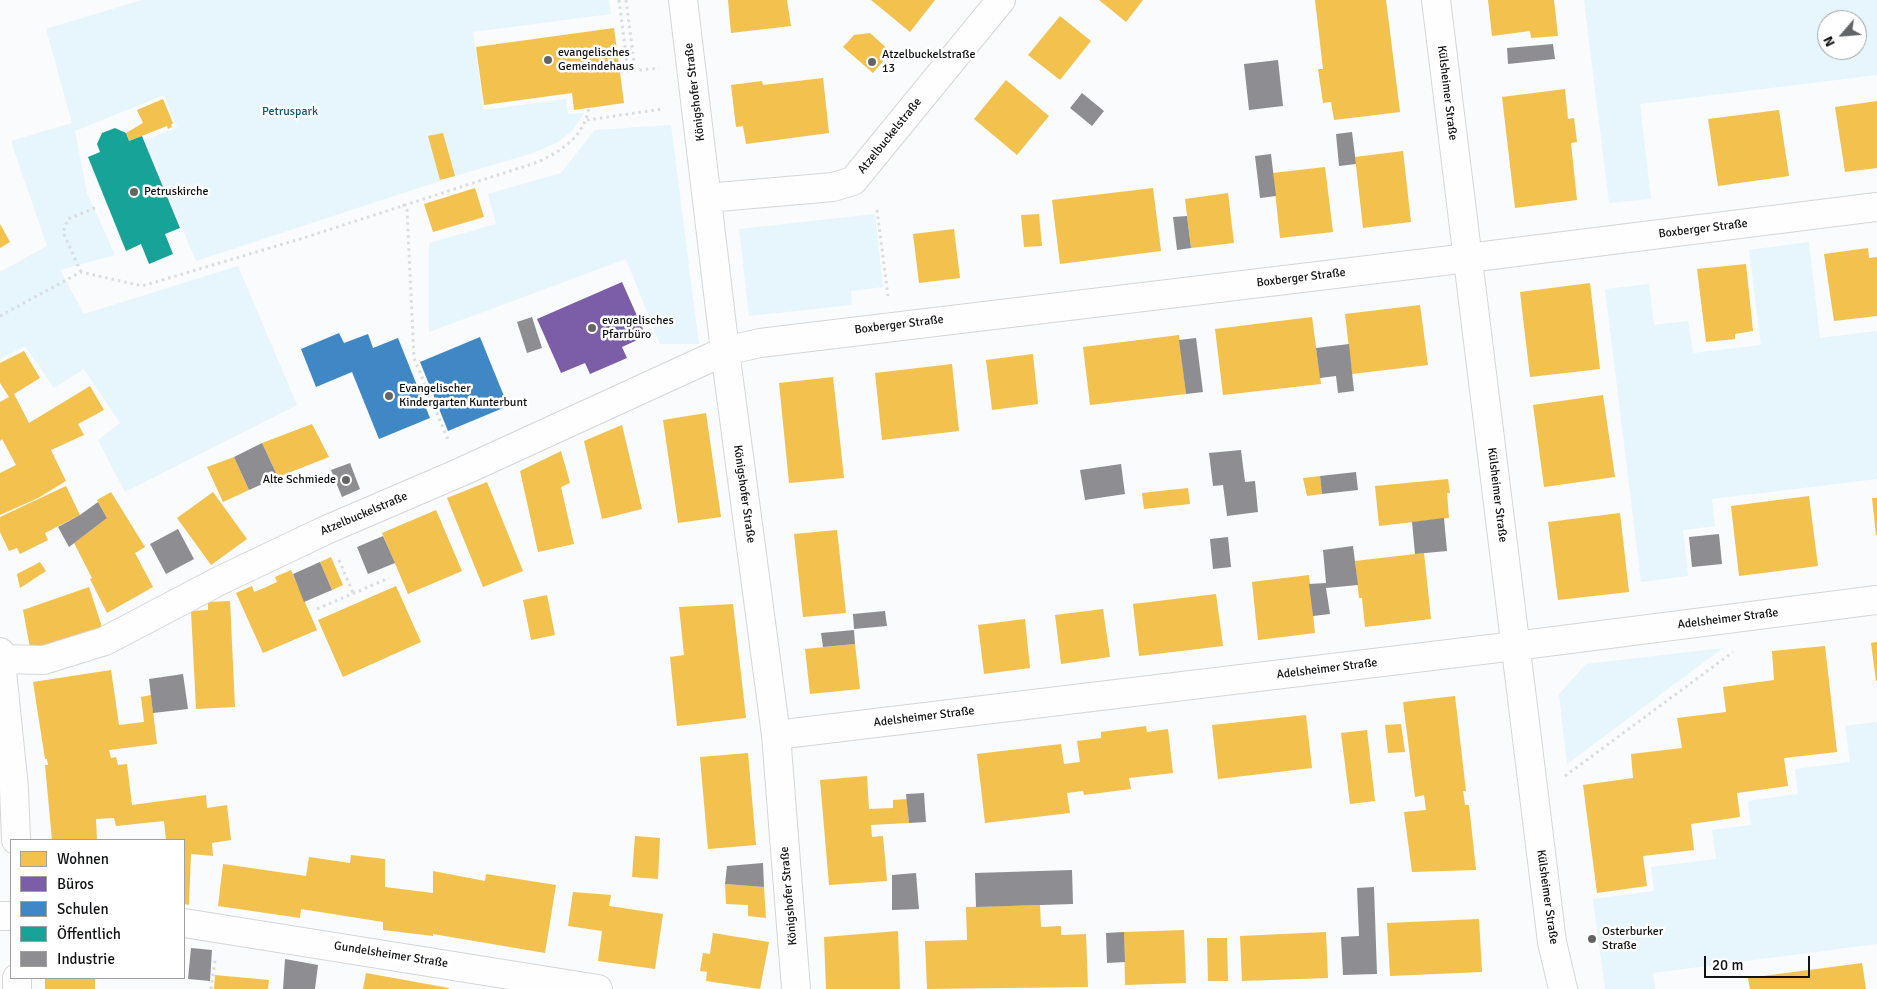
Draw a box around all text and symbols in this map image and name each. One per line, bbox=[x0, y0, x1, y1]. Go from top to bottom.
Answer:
north arrow bbox=[1817, 10, 1867, 60]
text: N bbox=[1819, 33, 1839, 50]
street label: Königshofer Straße bbox=[682, 42, 708, 142]
street label: Külsheimer Straße bbox=[1434, 45, 1460, 141]
place label: evangelisches Gemeindehaus bbox=[558, 46, 634, 74]
place label: Atzelbuckelstraße 13 bbox=[882, 48, 975, 76]
marker: evangelisches Gemeindehaus bbox=[542, 54, 554, 66]
marker: Atzelbuckelstraße 13 bbox=[866, 56, 878, 68]
street label: Atzelbuckelstraße bbox=[855, 95, 925, 177]
park label: Petruspark bbox=[262, 105, 318, 119]
place label: Petruskirche bbox=[144, 185, 208, 199]
marker: Petruskirche bbox=[128, 186, 140, 198]
street label: Boxberger Straße bbox=[1658, 216, 1748, 242]
street label: Boxberger Straße bbox=[1256, 265, 1346, 291]
street label: Boxberger Straße bbox=[854, 312, 944, 338]
place label: evangelisches Pfarrbüro bbox=[602, 314, 674, 342]
marker: evangelisches Pfarrbüro bbox=[586, 322, 598, 334]
place label: Evangelischer Kindergarten Kunterbunt bbox=[399, 382, 527, 410]
marker: Evangelischer Kindergarten Kunterbunt bbox=[383, 390, 395, 402]
street label: Königshofer Straße bbox=[730, 444, 758, 544]
street label: Külsheimer Straße bbox=[1484, 447, 1510, 543]
place label: Alte Schmiede bbox=[263, 473, 336, 487]
marker: Alte Schmiede bbox=[340, 474, 352, 486]
street label: Atzelbuckelstraße bbox=[318, 489, 410, 539]
street label: Adelsheimer Straße bbox=[1677, 606, 1779, 632]
street label: Adelsheimer Straße bbox=[1276, 656, 1378, 682]
street label: Adelsheimer Straße bbox=[873, 704, 975, 730]
legend bbox=[10, 839, 185, 979]
street label: Königshofer Straße bbox=[778, 846, 800, 946]
street label: Külsheimer Straße bbox=[1533, 849, 1561, 945]
text: Wohnen bbox=[57, 850, 109, 868]
text: Büros bbox=[57, 875, 94, 893]
text: Schulen bbox=[57, 900, 109, 918]
text: Öffentlich bbox=[57, 925, 121, 943]
place label: Osterburker Straße bbox=[1602, 925, 1663, 953]
marker: Osterburker Straße bbox=[1586, 933, 1598, 945]
street label: Gundelsheimer Straße bbox=[333, 939, 449, 971]
scale bar bbox=[1707, 946, 1813, 978]
text: Industrie bbox=[57, 950, 115, 968]
text: 20 m bbox=[1712, 956, 1743, 974]

